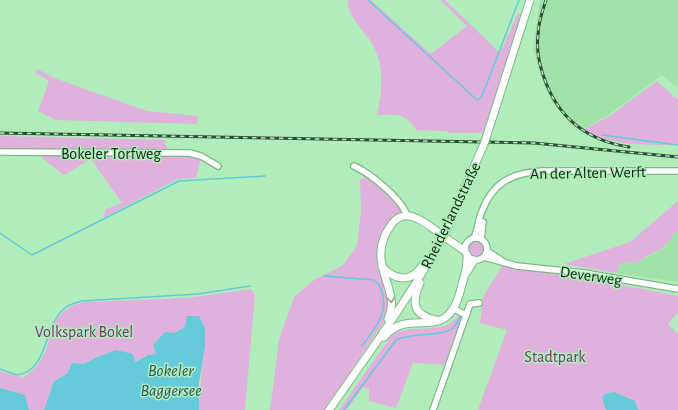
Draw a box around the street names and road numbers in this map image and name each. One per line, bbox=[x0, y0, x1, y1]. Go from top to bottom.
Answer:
street label: Bokeler Torfweg bbox=[61, 146, 161, 162]
street label: Rheiderlandstraße bbox=[418, 160, 484, 271]
street label: An der Alten Werft bbox=[530, 164, 646, 182]
street label: Deverweg bbox=[559, 264, 623, 288]

